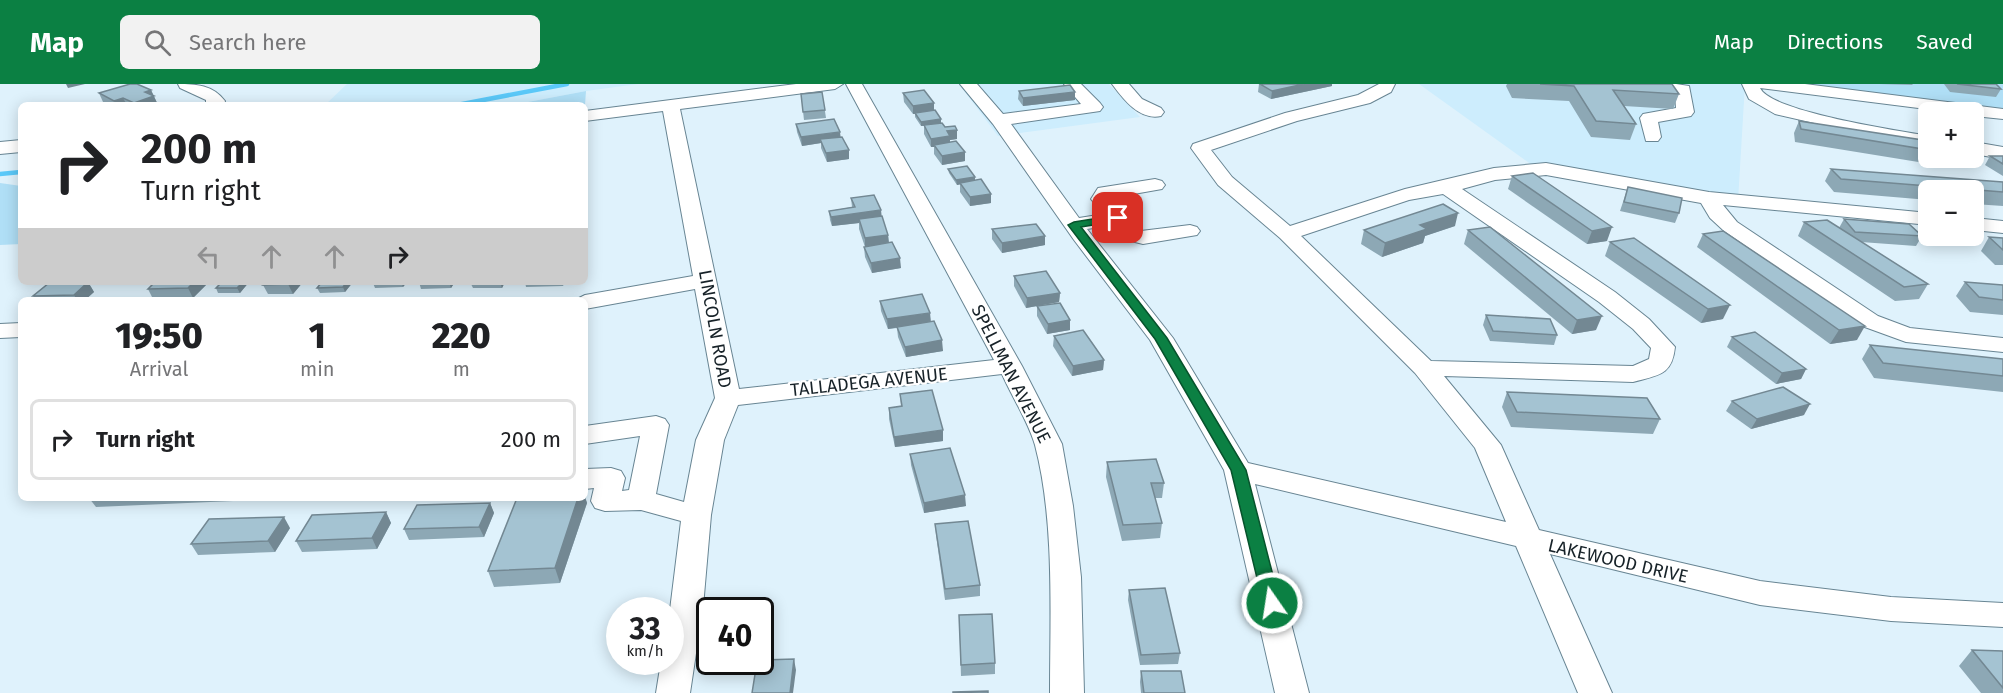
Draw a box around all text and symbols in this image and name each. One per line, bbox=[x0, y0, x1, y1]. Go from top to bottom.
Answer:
search box bbox=[120, 15, 540, 69]
text: Map bbox=[30, 26, 84, 59]
icon: search bbox=[141, 26, 174, 59]
text: Search here bbox=[189, 29, 307, 56]
text: Map bbox=[1714, 29, 1754, 55]
text: Directions bbox=[1787, 29, 1883, 55]
text: Saved bbox=[1916, 29, 1973, 55]
map controls bbox=[1918, 102, 1984, 246]
button: + bbox=[1918, 102, 1984, 168]
text: 200 m bbox=[141, 124, 257, 174]
icon: right bbox=[42, 126, 120, 204]
text: Turn right bbox=[141, 175, 261, 207]
button: − bbox=[1918, 180, 1984, 246]
pin bbox=[1092, 192, 1143, 243]
icon: arrive bbox=[1101, 201, 1134, 234]
icon: left bbox=[192, 240, 225, 273]
icon: ahead bbox=[255, 240, 288, 273]
icon: ahead bbox=[318, 240, 351, 273]
icon: right bbox=[381, 240, 414, 273]
street label: LINCOLN ROAD bbox=[694, 268, 736, 390]
street label: SPELLMAN AVENUE bbox=[967, 301, 1055, 447]
text: 19:50 bbox=[115, 314, 203, 358]
text: 1 bbox=[309, 314, 326, 358]
text: 220 bbox=[432, 314, 491, 358]
text: Arrival bbox=[130, 357, 188, 381]
text: min bbox=[300, 357, 335, 381]
text: m bbox=[453, 357, 470, 381]
street label: TALLADEGA AVENUE bbox=[789, 363, 949, 401]
icon: right bbox=[45, 423, 78, 456]
text: Turn right bbox=[96, 426, 195, 453]
text: 200 m bbox=[501, 426, 561, 453]
street label: LAKEWOOD DRIVE bbox=[1546, 534, 1690, 588]
position arrow bbox=[1240, 571, 1304, 635]
speed limit sign: 40 bbox=[696, 597, 774, 675]
text: 33 bbox=[629, 611, 661, 647]
text: km/h bbox=[626, 642, 664, 660]

